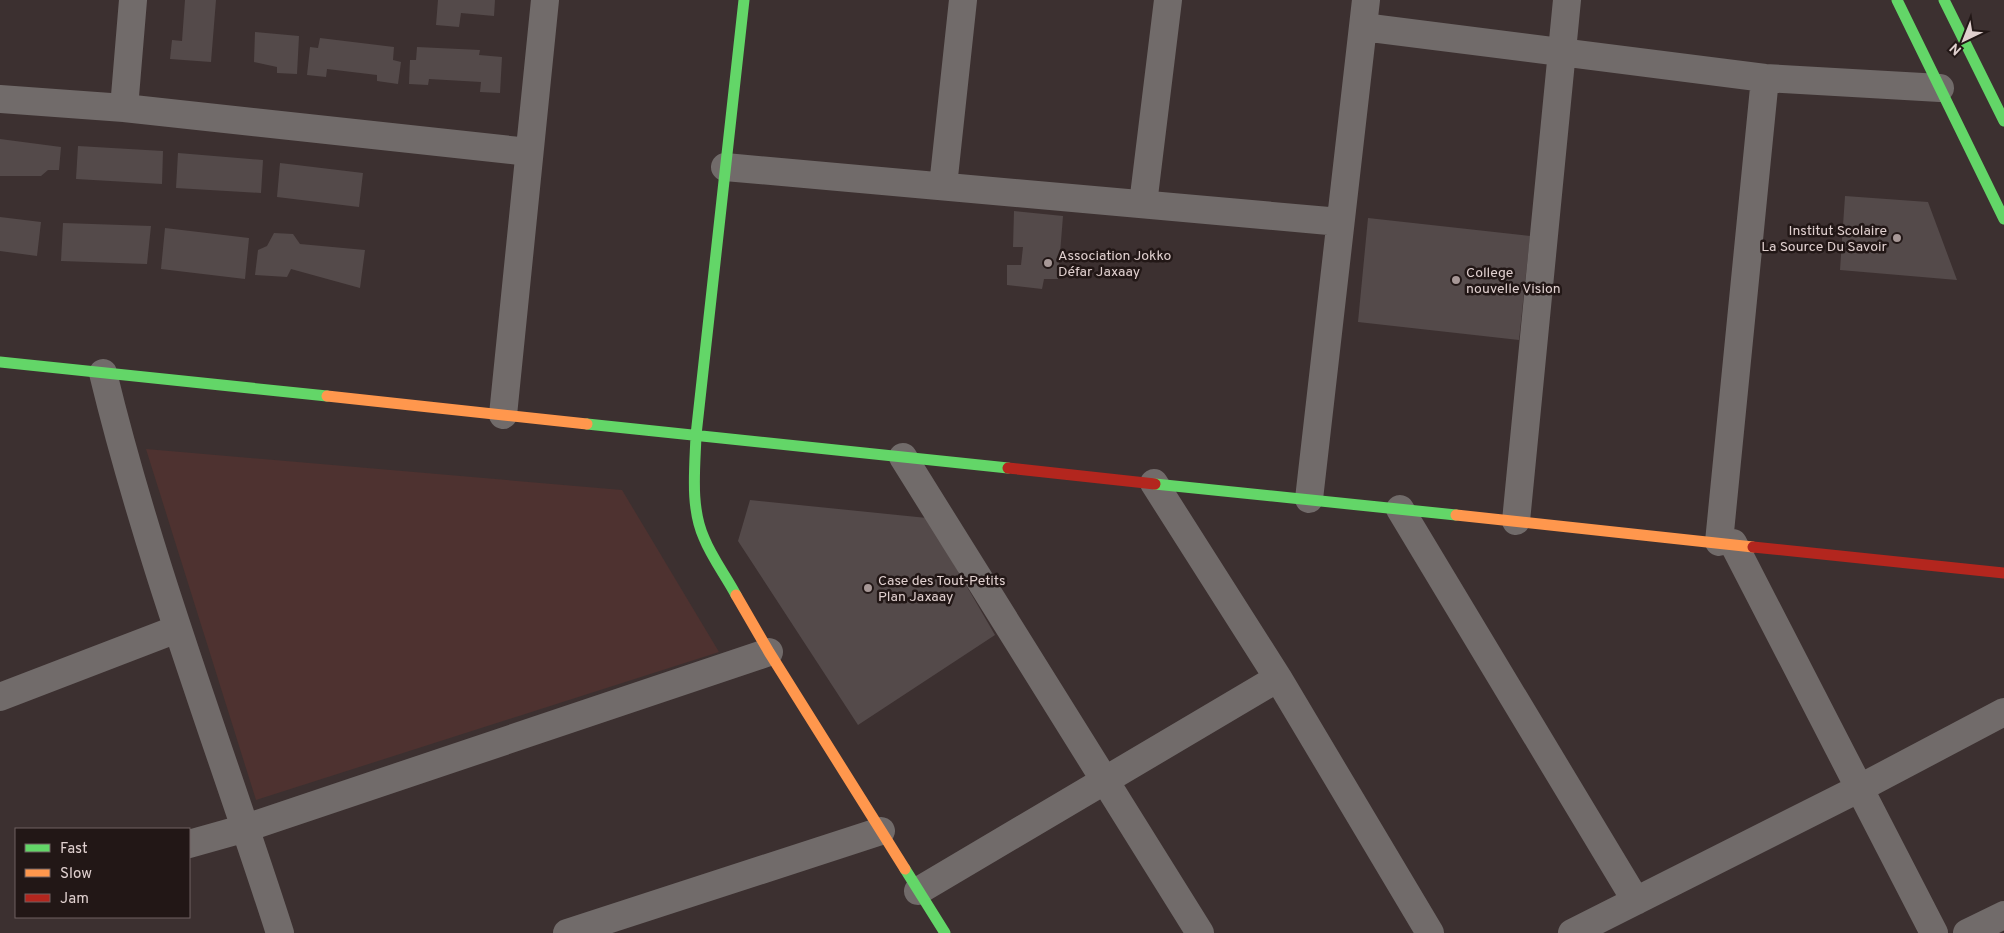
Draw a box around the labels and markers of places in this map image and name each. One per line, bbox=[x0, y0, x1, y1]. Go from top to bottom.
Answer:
place label: Institut Scolaire La Source Du Savoir bbox=[1761, 223, 1888, 256]
marker: Institut Scolaire La Source Du Savoir bbox=[1891, 232, 1903, 244]
place label: Association Jokko Défar Jaxaay bbox=[1058, 248, 1172, 281]
marker: Association Jokko Défar Jaxaay bbox=[1042, 257, 1054, 269]
place label: College nouvelle Vision bbox=[1466, 265, 1561, 298]
marker: College nouvelle Vision bbox=[1450, 274, 1462, 286]
place label: Case des Tout-Petits Plan Jaxaay bbox=[878, 573, 1005, 606]
marker: Case des Tout-Petits Plan Jaxaay bbox=[862, 582, 874, 594]

